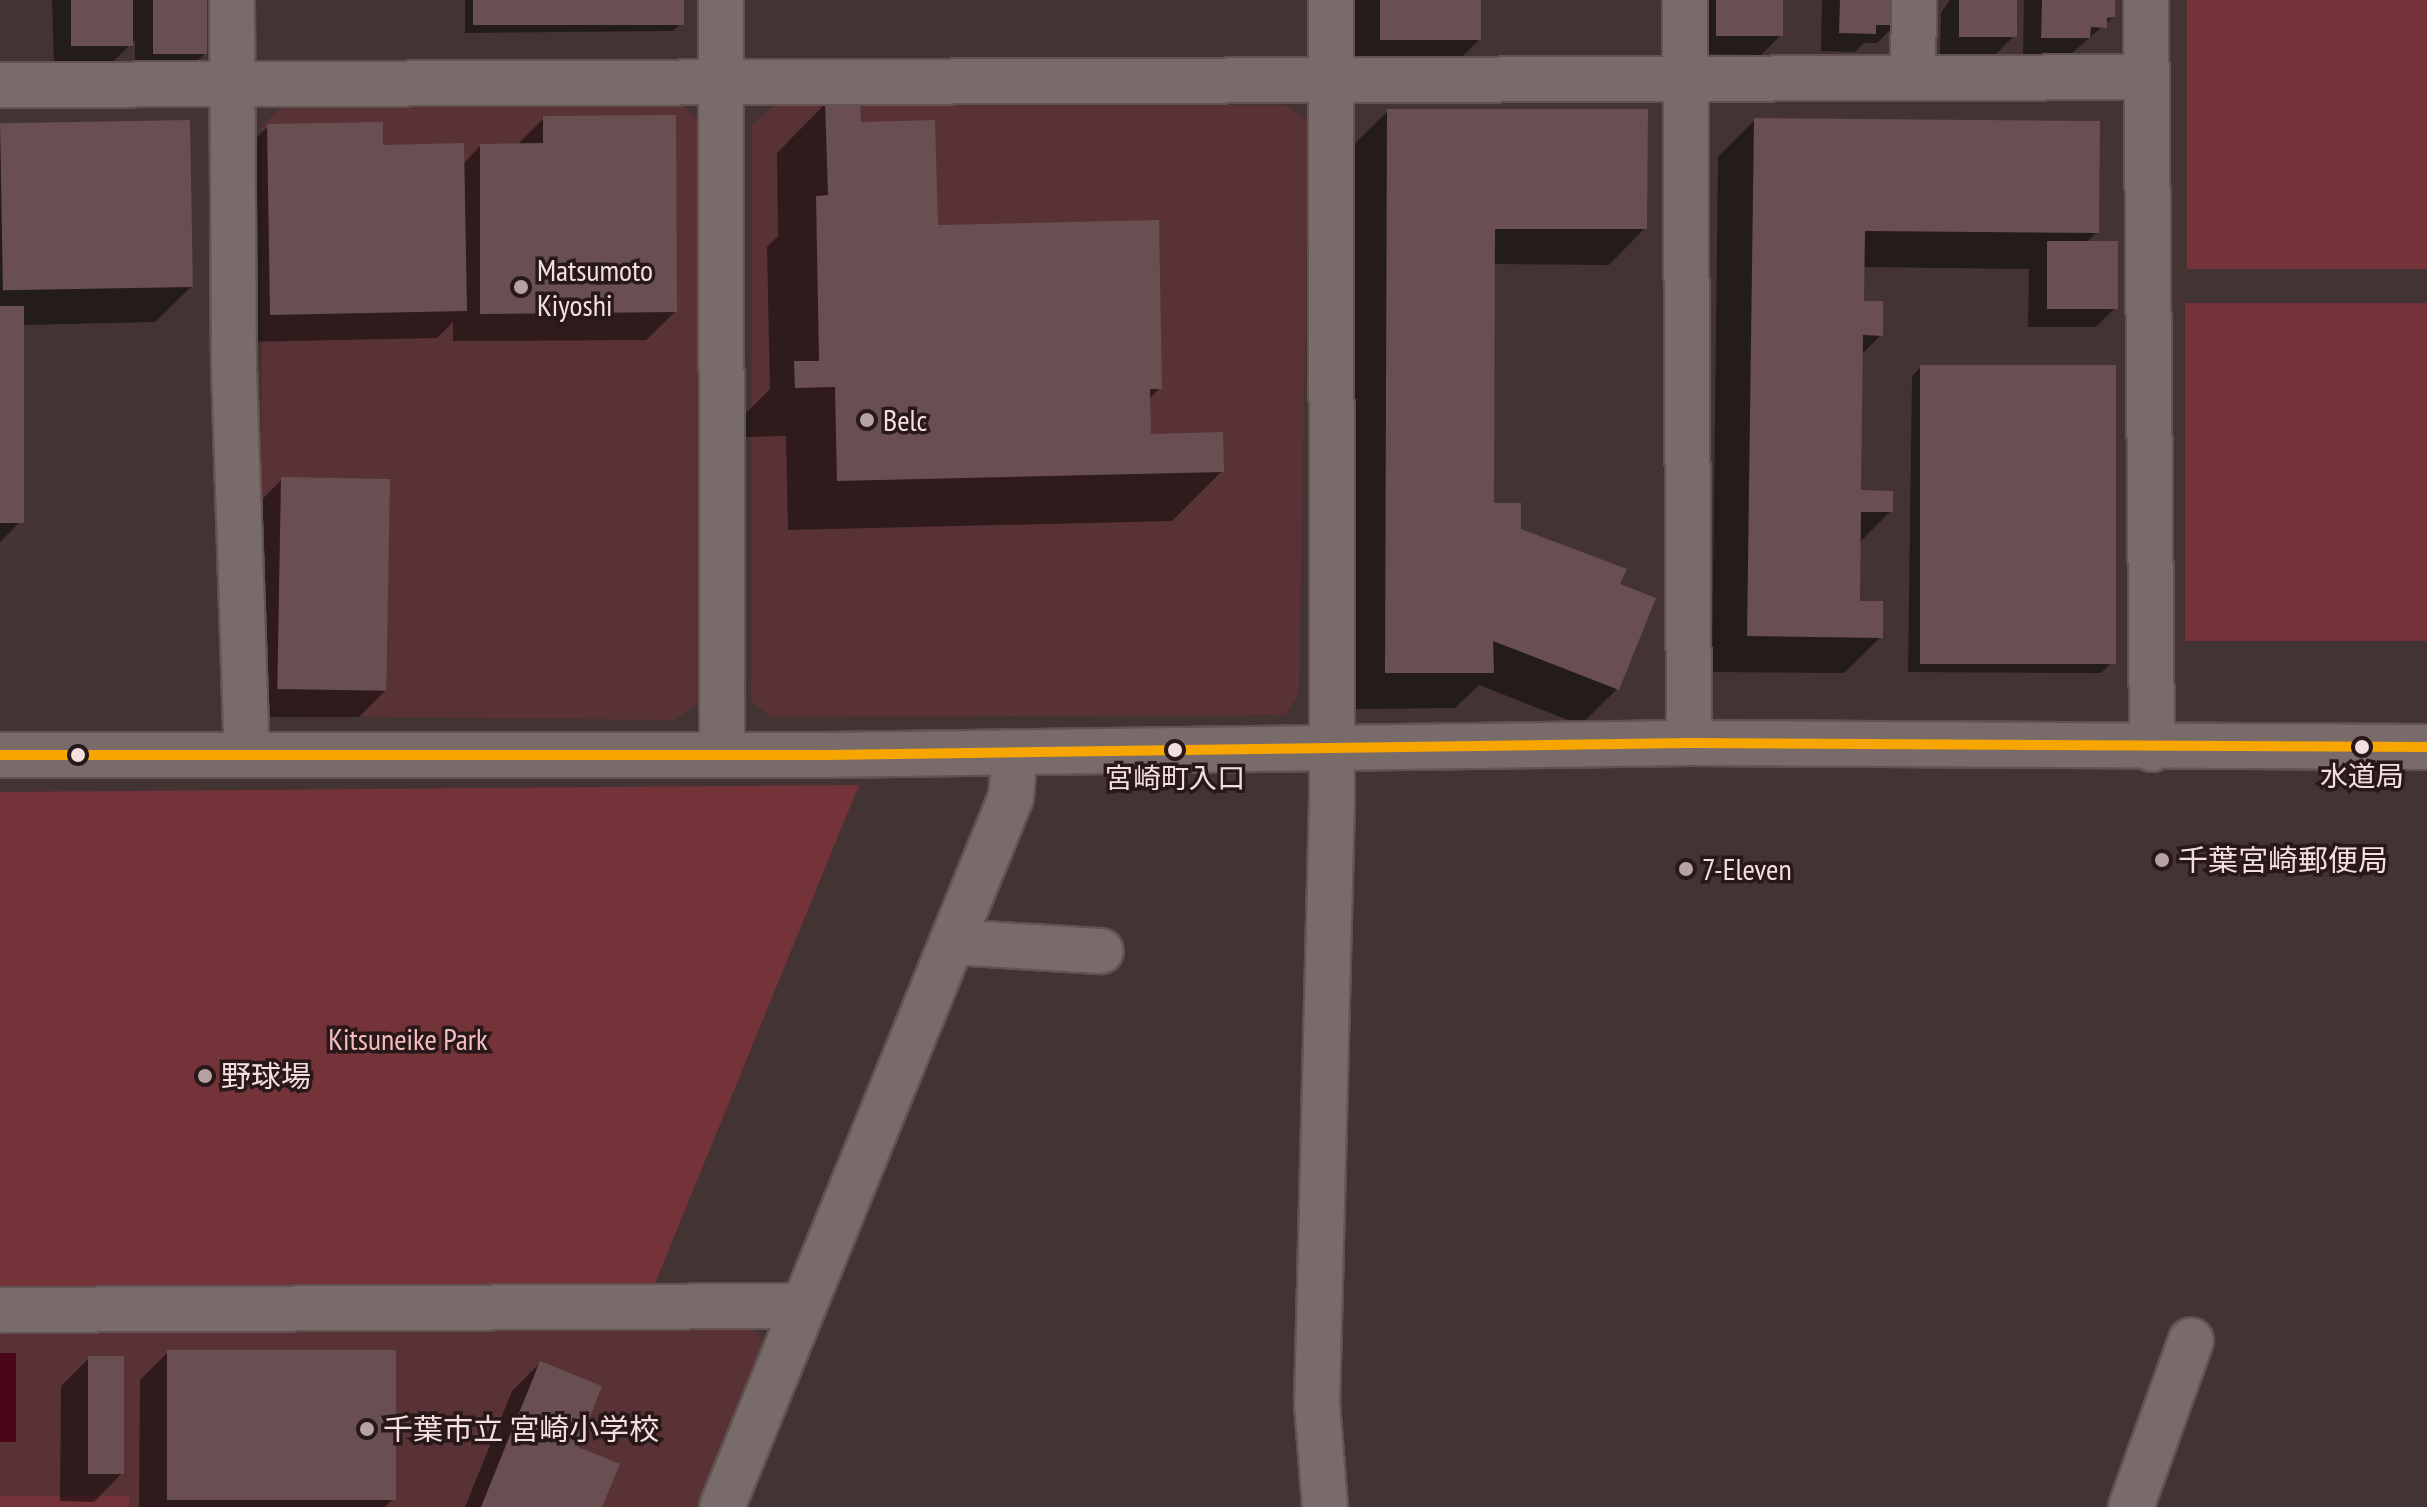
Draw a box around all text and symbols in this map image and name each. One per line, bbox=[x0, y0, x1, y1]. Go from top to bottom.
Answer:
place label: Matsumoto Kiyoshi bbox=[537, 252, 653, 322]
marker: Matsumoto Kiyoshi bbox=[512, 278, 530, 296]
place label: Belc bbox=[883, 402, 927, 438]
marker: Belc bbox=[858, 411, 876, 429]
marker: 水道局 bbox=[2354, 739, 2370, 755]
marker: 宮崎町入口 bbox=[1167, 742, 1183, 758]
unlabelled marker bbox=[70, 747, 86, 763]
place label: 水道局 bbox=[2320, 759, 2404, 793]
place label: 宮崎町入口 bbox=[1105, 761, 1245, 795]
place label: 千葉宮崎郵便局 bbox=[2178, 842, 2388, 878]
place label: 7-Eleven bbox=[1702, 851, 1792, 887]
marker: 千葉宮崎郵便局 bbox=[2153, 851, 2171, 869]
marker: 7-Eleven bbox=[1677, 860, 1695, 878]
park label: Kitsuneike Park bbox=[328, 1021, 488, 1057]
place label: 野球場 bbox=[221, 1058, 311, 1094]
marker: 野球場 bbox=[196, 1067, 214, 1085]
place label: 千葉市立 宮崎小学校 bbox=[383, 1411, 659, 1447]
marker: 千葉市立 宮崎小学校 bbox=[358, 1420, 376, 1438]

